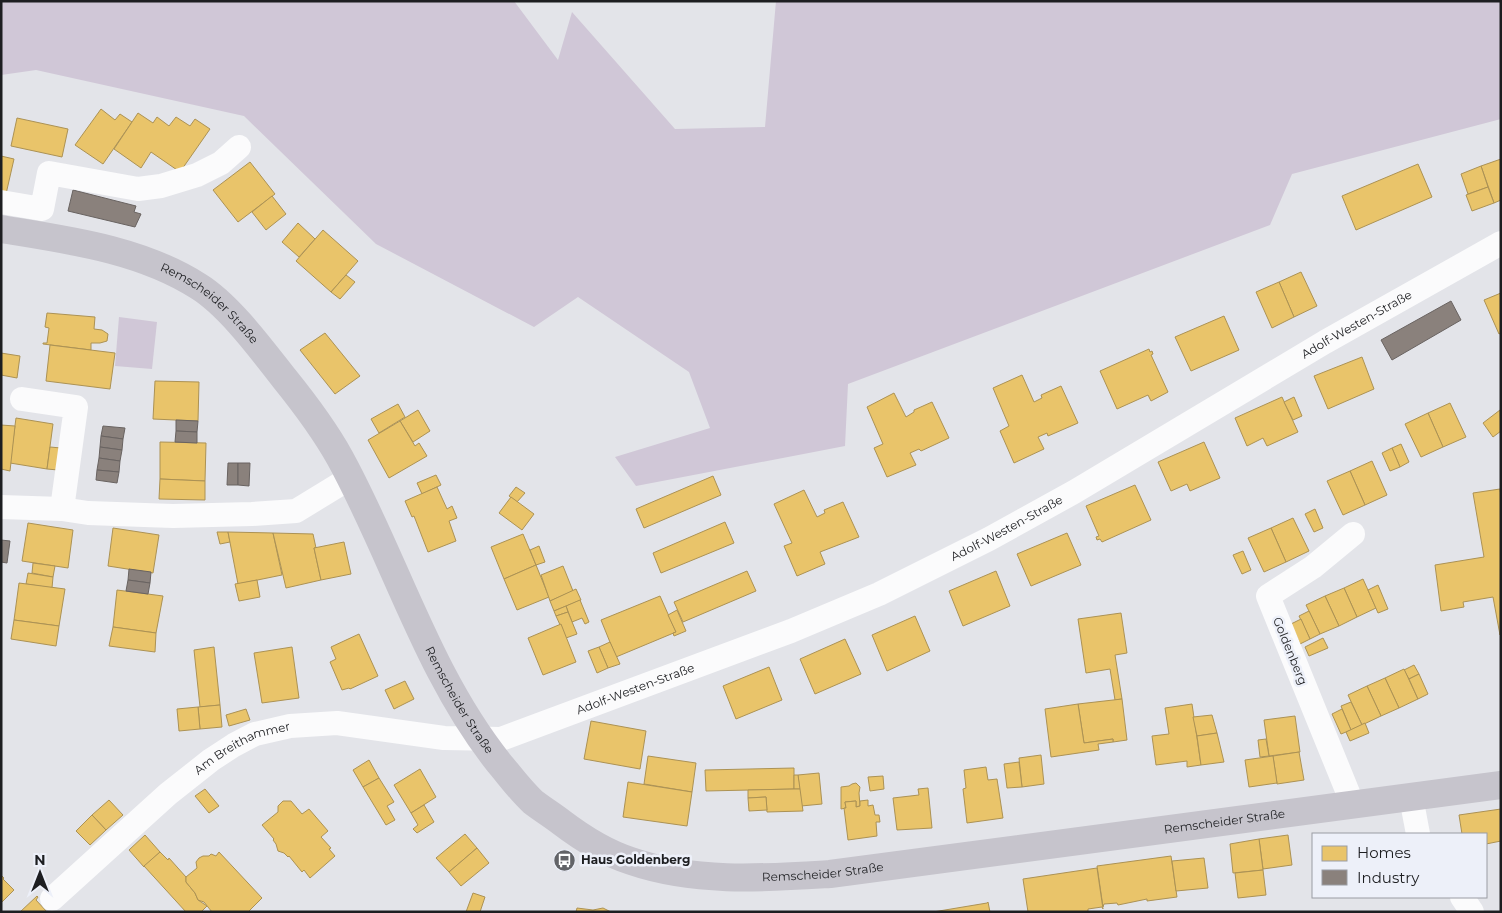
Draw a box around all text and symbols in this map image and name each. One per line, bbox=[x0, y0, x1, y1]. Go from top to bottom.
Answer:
street label: Remscheider Straße bbox=[158, 259, 262, 346]
street label: Adolf-Westen-Straße bbox=[1298, 287, 1414, 362]
street label: Adolf-Westen-Straße bbox=[948, 492, 1065, 564]
street label: Goldenberg bbox=[1270, 615, 1311, 687]
street label: Remscheider Straße bbox=[422, 644, 497, 756]
street label: Adolf-Westen-Straße bbox=[574, 660, 696, 717]
street label: Am Breithammer bbox=[191, 718, 292, 778]
street label: Remscheider Straße bbox=[1163, 806, 1286, 837]
legend bbox=[1312, 833, 1487, 898]
text: Homes bbox=[1357, 843, 1411, 862]
north arrow bbox=[15, 848, 65, 898]
bus stop icon: Haus Goldenberg bbox=[553, 848, 577, 872]
text: N bbox=[34, 851, 46, 869]
place label: Haus Goldenberg bbox=[581, 852, 690, 867]
street label: Remscheider Straße bbox=[762, 859, 884, 884]
text: Industry bbox=[1357, 868, 1420, 887]

